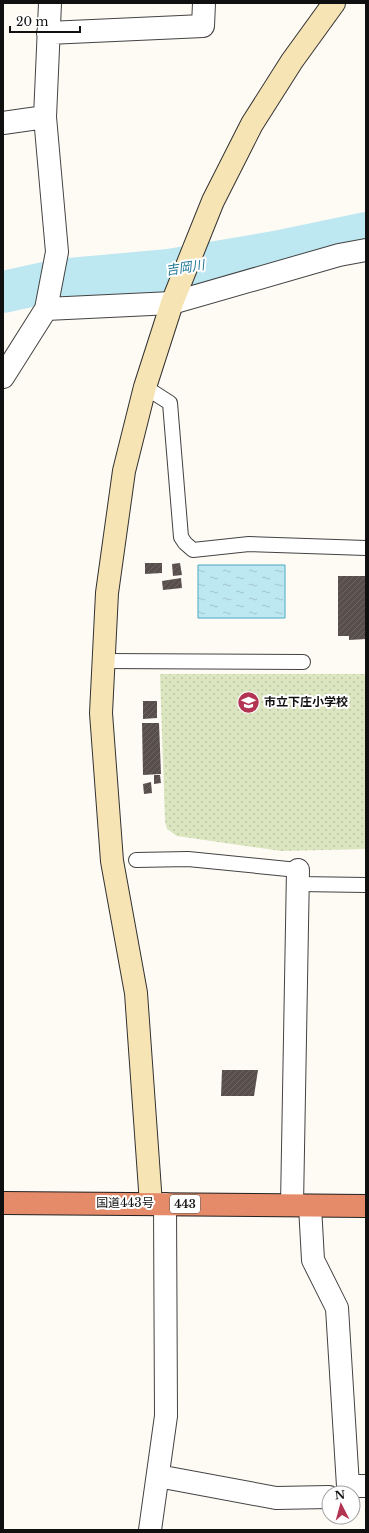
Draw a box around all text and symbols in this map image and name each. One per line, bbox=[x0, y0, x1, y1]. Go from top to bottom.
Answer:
scale bar bbox=[10, 8, 80, 34]
text: 20 m bbox=[16, 14, 48, 29]
water label: 吉岡川 bbox=[164, 256, 208, 279]
school or university icon: 市立下庄小学校 bbox=[236, 689, 262, 715]
place label: 市立下庄小学校 bbox=[264, 694, 348, 709]
street label: 国道443号 bbox=[96, 1195, 154, 1210]
road number: 443 bbox=[170, 1195, 200, 1213]
north arrow bbox=[321, 1485, 361, 1525]
text: N bbox=[334, 1487, 346, 1503]

